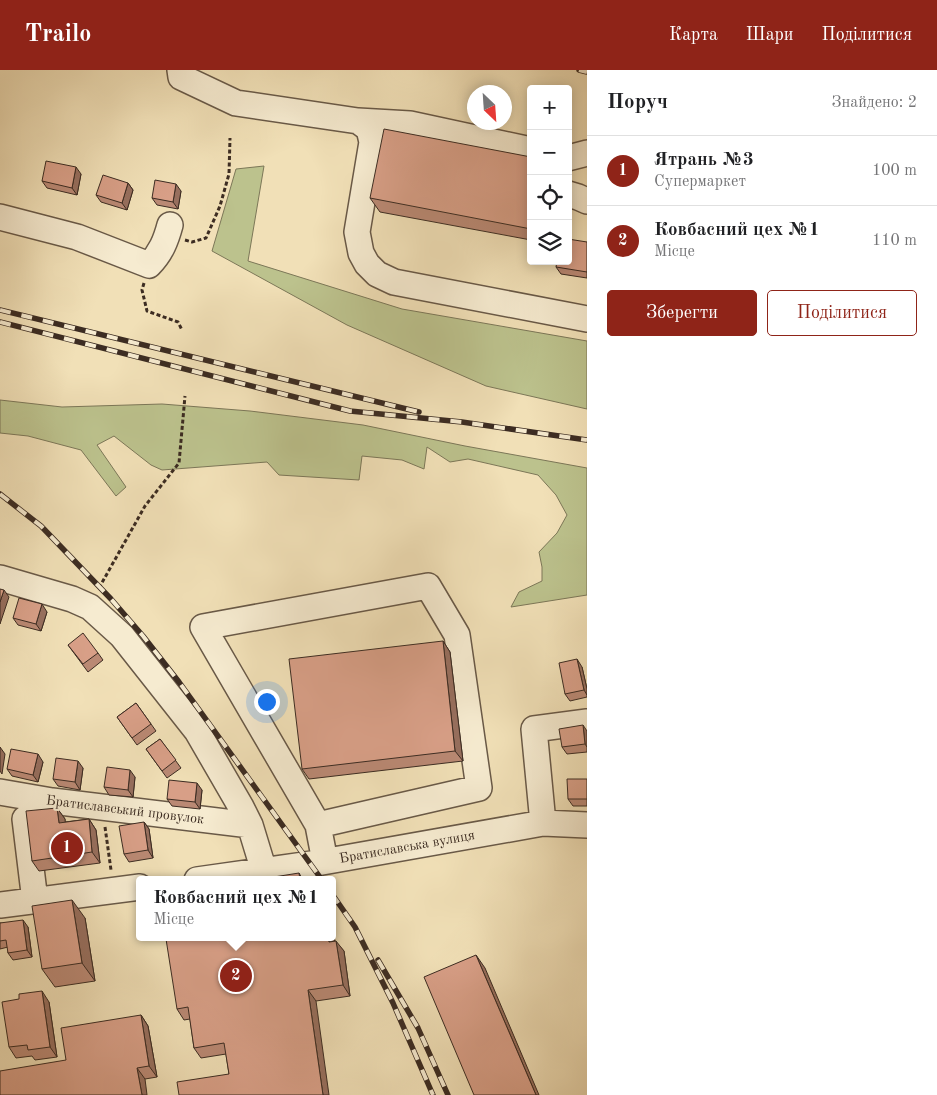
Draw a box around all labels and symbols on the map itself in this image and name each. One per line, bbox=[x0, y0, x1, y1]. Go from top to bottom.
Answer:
north arrow bbox=[467, 85, 512, 130]
your location bbox=[254, 689, 280, 715]
street label: Братиславський провулок bbox=[45, 793, 205, 827]
street label: Братиславська вулиця bbox=[338, 828, 476, 866]
pin: 1 bbox=[51, 829, 83, 867]
pin: 2 bbox=[220, 957, 252, 995]

